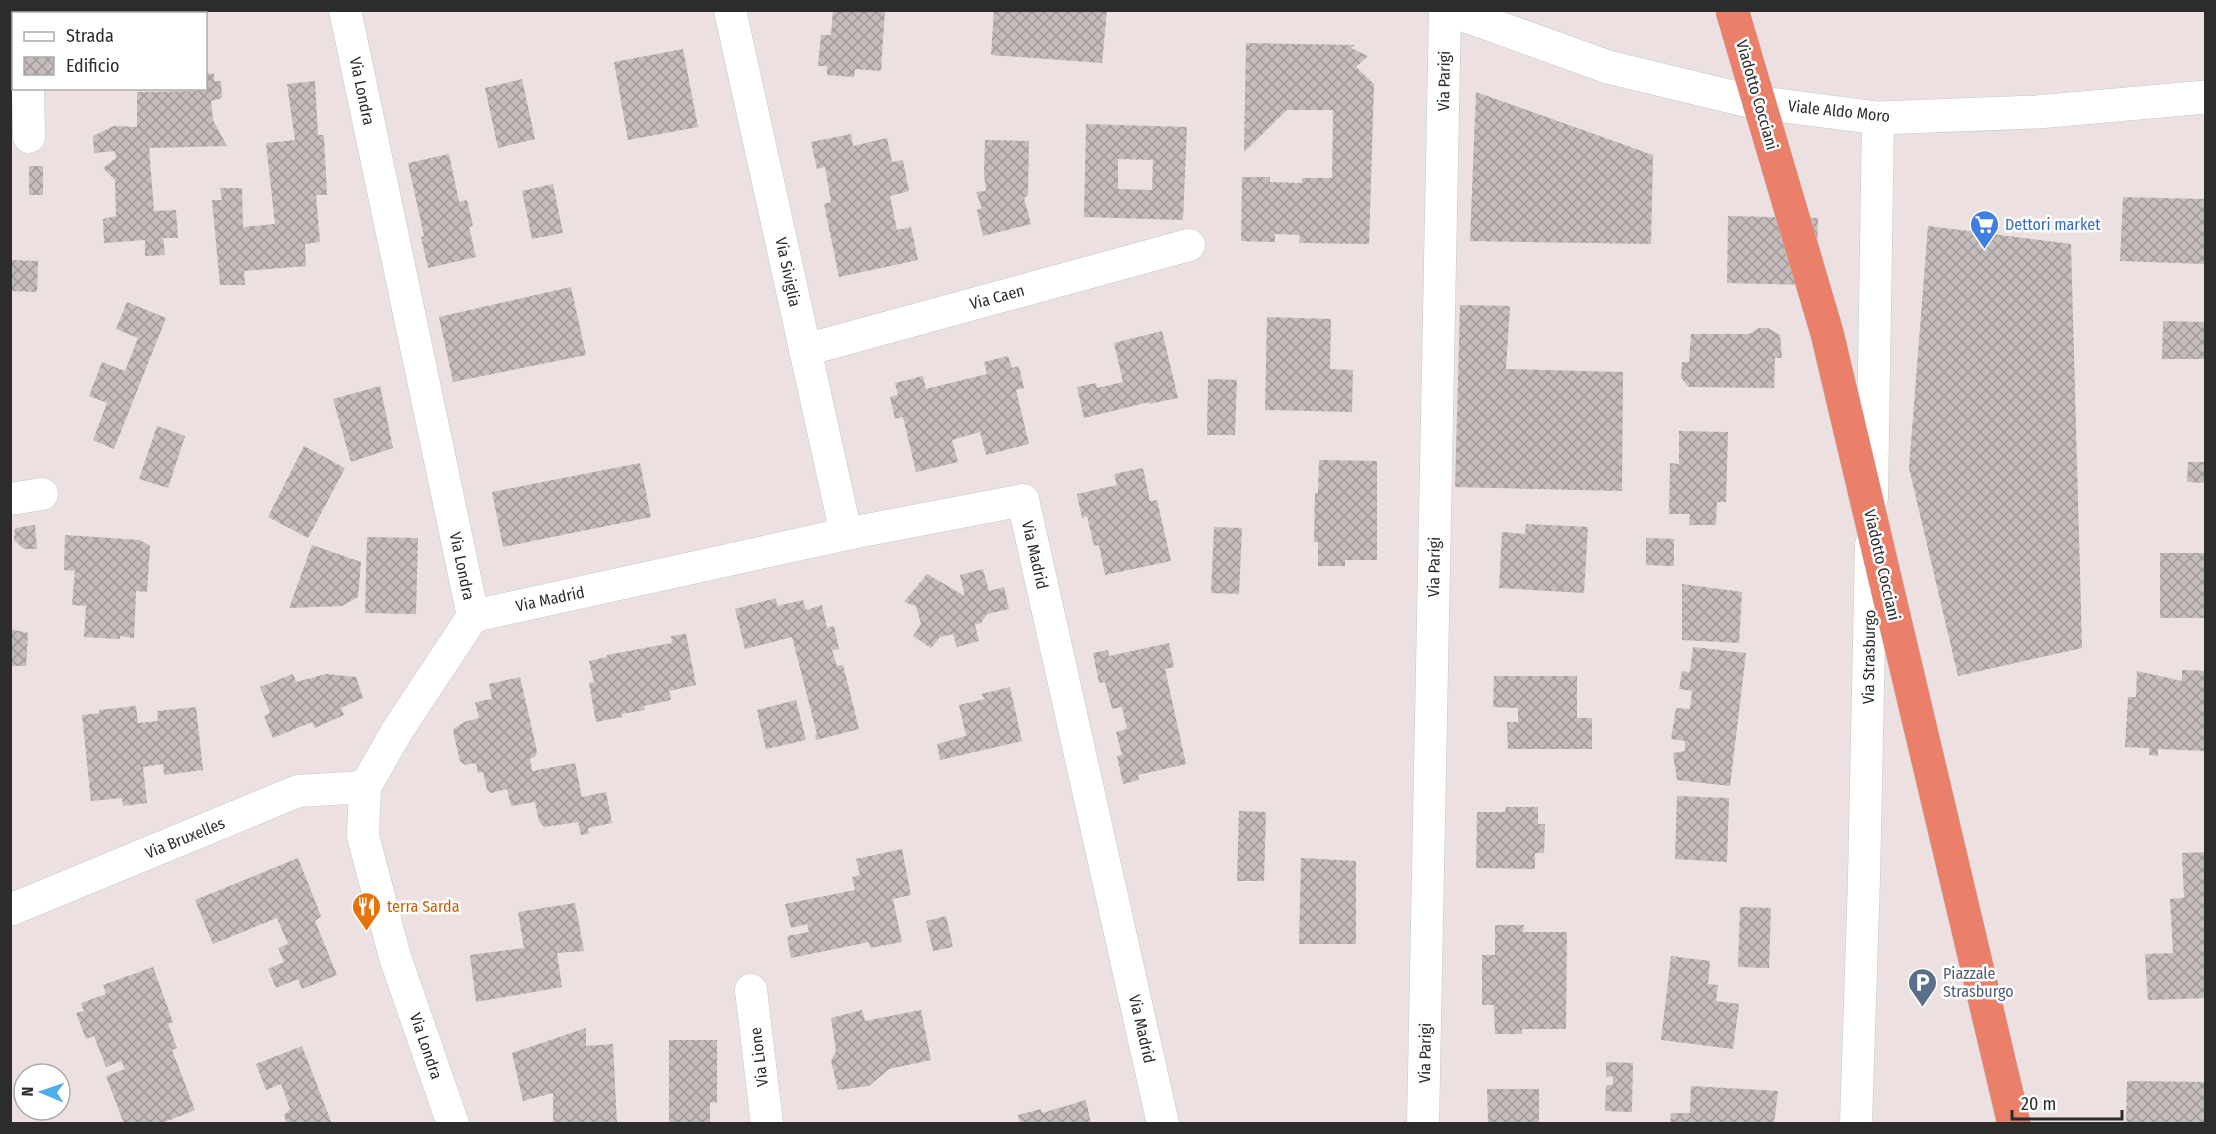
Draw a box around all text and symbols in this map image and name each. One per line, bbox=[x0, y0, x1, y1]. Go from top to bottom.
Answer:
legend bbox=[12, 12, 207, 90]
text: Strada bbox=[66, 25, 114, 47]
street label: Viadotto Cocciani bbox=[1732, 38, 1782, 152]
street label: Via Parigi bbox=[1434, 51, 1454, 111]
text: Edificio bbox=[66, 55, 119, 77]
street label: Via Londra bbox=[346, 55, 378, 127]
street label: Viale Aldo Moro bbox=[1787, 96, 1891, 126]
supermarket icon: Dettori market bbox=[1968, 208, 2000, 250]
place label: Dettori market bbox=[2005, 215, 2101, 234]
street label: Via Siviglia bbox=[771, 236, 805, 309]
street label: Via Caen bbox=[968, 281, 1026, 313]
street label: Viadotto Cocciani bbox=[1860, 508, 1904, 622]
street label: Via Madrid bbox=[1018, 519, 1052, 591]
street label: Via Londra bbox=[446, 530, 478, 602]
street label: Via Parigi bbox=[1424, 537, 1444, 597]
street label: Via Madrid bbox=[514, 582, 586, 616]
street label: Via Strasburgo bbox=[1859, 610, 1879, 704]
street label: Via Bruxelles bbox=[142, 813, 228, 863]
restaurant icon: terra Sarda bbox=[350, 890, 382, 932]
place label: terra Sarda bbox=[387, 897, 460, 916]
place label: Piazzale Strasburgo bbox=[1943, 964, 2014, 1001]
parking icon: Piazzale Strasburgo bbox=[1906, 966, 1938, 1008]
street label: Via Madrid bbox=[1125, 993, 1159, 1065]
street label: Via Londra bbox=[406, 1010, 446, 1082]
street label: Via Parigi bbox=[1415, 1023, 1435, 1083]
street label: Via Lione bbox=[746, 1026, 772, 1088]
north arrow bbox=[12, 1062, 72, 1122]
scale bar bbox=[2012, 1083, 2122, 1121]
text: N bbox=[18, 1086, 37, 1097]
text: 20 m bbox=[2021, 1093, 2056, 1115]

